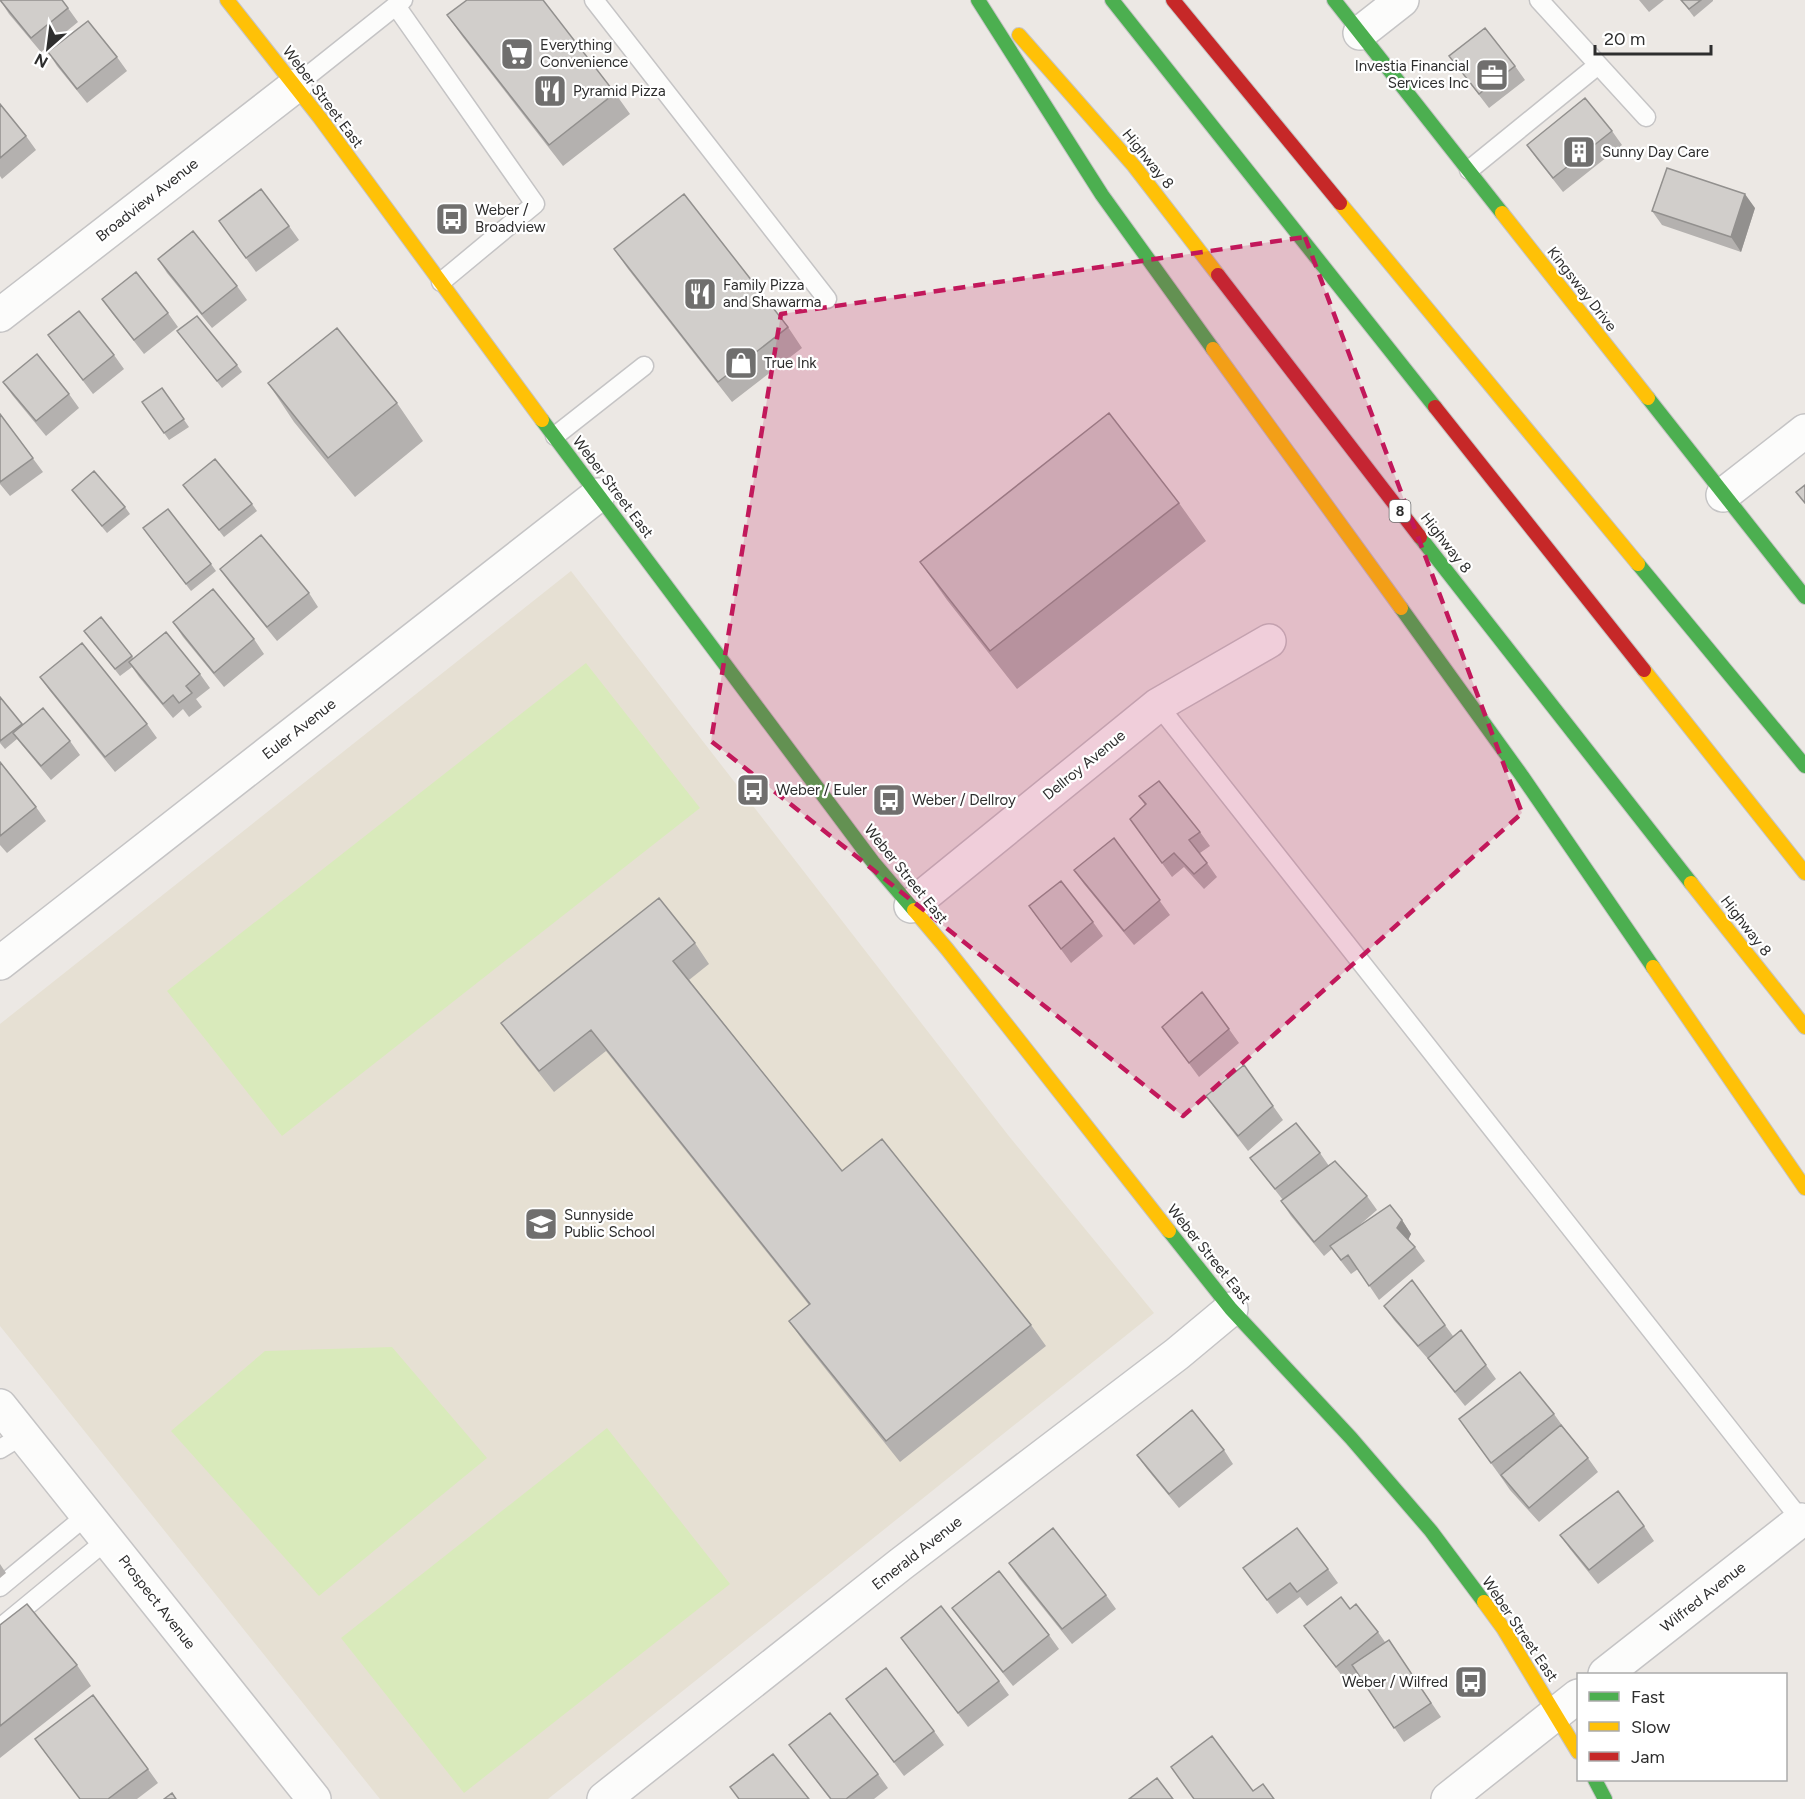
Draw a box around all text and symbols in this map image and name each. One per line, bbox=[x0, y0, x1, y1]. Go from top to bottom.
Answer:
north arrow bbox=[18, 18, 78, 78]
scale bar bbox=[1595, 18, 1710, 56]
text: 20 m bbox=[1604, 28, 1645, 50]
supermarket icon: Everything Convenience bbox=[499, 36, 535, 72]
place label: Everything Convenience bbox=[540, 36, 628, 71]
street label: Weber Street East bbox=[279, 43, 367, 152]
text: N bbox=[31, 50, 51, 72]
place label: Investia Financial Services Inc bbox=[1355, 57, 1469, 92]
office icon: Investia Financial Services Inc bbox=[1474, 57, 1510, 93]
restaurant icon: Pyramid Pizza bbox=[532, 73, 568, 109]
place label: Pyramid Pizza bbox=[573, 82, 666, 100]
street label: Highway 8 bbox=[1118, 125, 1178, 193]
building icon: Sunny Day Care bbox=[1561, 134, 1597, 170]
place label: Sunny Day Care bbox=[1602, 143, 1709, 161]
street label: Broadview Avenue bbox=[92, 154, 202, 246]
bus stop icon: Weber / Broadview bbox=[434, 201, 470, 237]
place label: Weber / Broadview bbox=[475, 201, 546, 236]
street label: Kingsway Drive bbox=[1543, 243, 1621, 335]
restaurant icon: Family Pizza and Shawarma bbox=[682, 276, 718, 312]
place label: Family Pizza and Shawarma bbox=[723, 276, 821, 311]
shop icon: True Ink bbox=[723, 345, 759, 381]
place label: True Ink bbox=[764, 354, 817, 372]
street label: Weber Street East bbox=[569, 433, 657, 542]
road number: 8 bbox=[1390, 500, 1410, 522]
street label: Highway 8 bbox=[1417, 509, 1475, 577]
street label: Euler Avenue bbox=[259, 695, 339, 763]
street label: Dellroy Avenue bbox=[1039, 726, 1129, 804]
bus stop icon: Weber / Euler bbox=[735, 772, 771, 808]
place label: Weber / Euler bbox=[776, 781, 867, 799]
bus stop icon: Weber / Dellroy bbox=[871, 782, 907, 818]
place label: Weber / Dellroy bbox=[912, 791, 1016, 809]
street label: Weber Street East bbox=[860, 821, 952, 928]
street label: Highway 8 bbox=[1717, 892, 1775, 960]
street label: Weber Street East bbox=[1163, 1201, 1255, 1308]
school or university icon: Sunnyside Public School bbox=[523, 1206, 559, 1242]
place label: Sunnyside Public School bbox=[564, 1206, 655, 1241]
street label: Emerald Avenue bbox=[868, 1512, 966, 1594]
street label: Prospect Avenue bbox=[115, 1551, 199, 1653]
street label: Wilfred Avenue bbox=[1657, 1558, 1749, 1636]
street label: Weber Street East bbox=[1478, 1573, 1562, 1685]
bus stop icon: Weber / Wilfred bbox=[1453, 1664, 1489, 1700]
place label: Weber / Wilfred bbox=[1342, 1673, 1448, 1691]
legend bbox=[1577, 1673, 1787, 1781]
text: Fast bbox=[1631, 1686, 1665, 1708]
text: Slow bbox=[1631, 1716, 1670, 1738]
text: Jam bbox=[1631, 1746, 1665, 1768]

